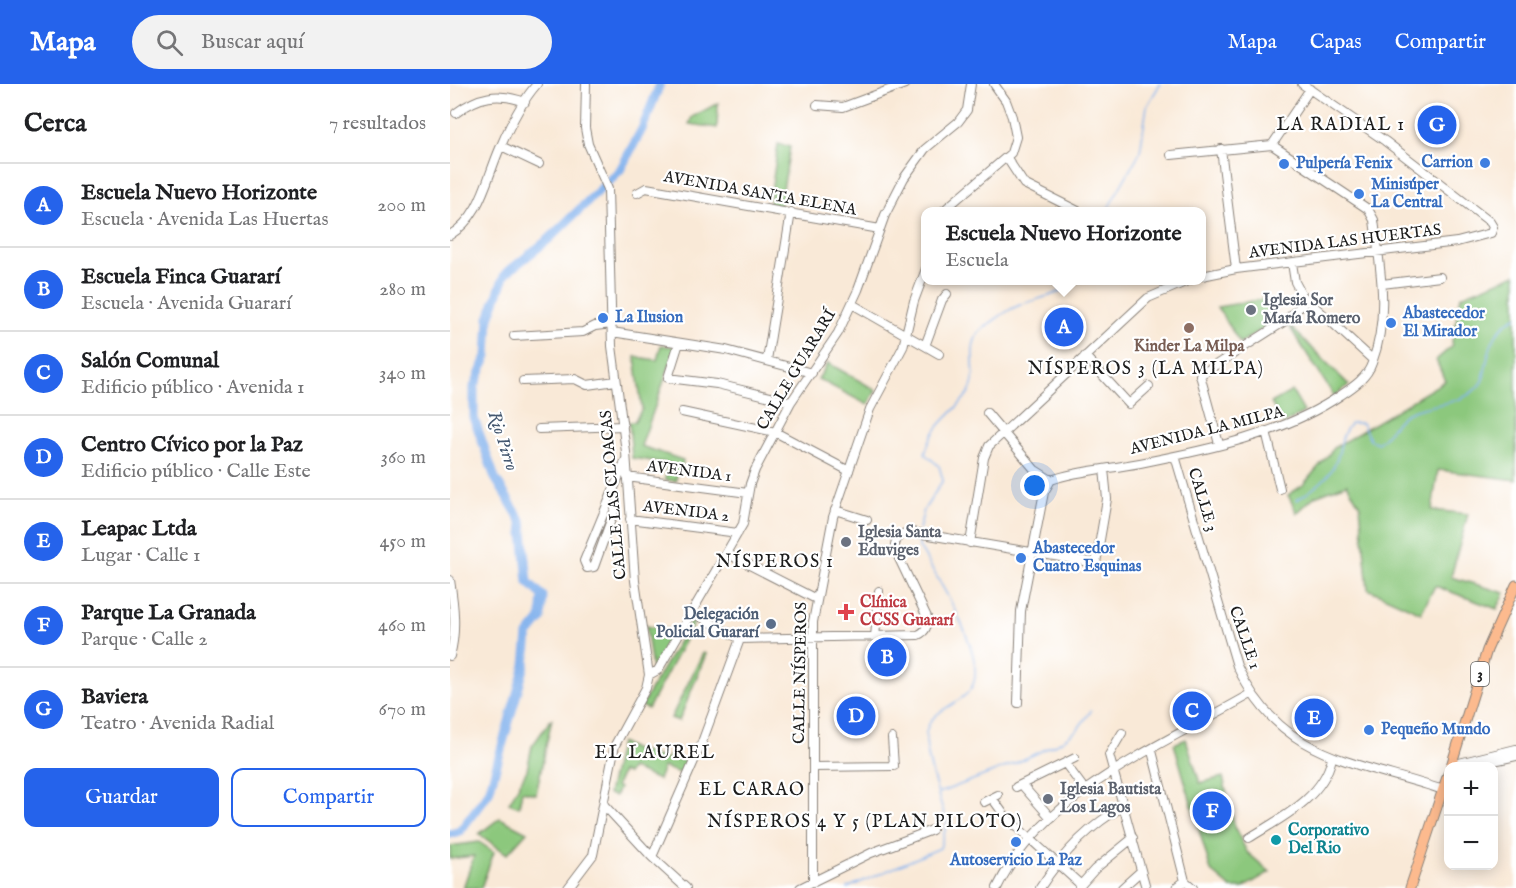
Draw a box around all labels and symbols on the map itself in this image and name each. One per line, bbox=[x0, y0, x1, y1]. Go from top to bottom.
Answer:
pin: G bbox=[1418, 102, 1456, 147]
district label: LA RADIAL 1 bbox=[1277, 114, 1405, 137]
place label: Carrion bbox=[1422, 153, 1473, 173]
place label: Pulpería Fenix bbox=[1296, 154, 1393, 174]
marker: Carrion bbox=[1478, 156, 1492, 170]
marker: Pulpería Fenix bbox=[1277, 157, 1291, 171]
street label: AVENIDA SANTA ELENA bbox=[661, 167, 859, 221]
place label: Minisúper La Central bbox=[1371, 175, 1443, 213]
marker: Minisúper La Central bbox=[1352, 187, 1366, 201]
street label: AVENIDA LAS HUERTAS bbox=[1247, 220, 1442, 264]
place label: Iglesia Sor María Romero bbox=[1263, 291, 1361, 329]
marker: Iglesia Sor María Romero bbox=[1244, 303, 1258, 317]
street label: CALLE GUARARÍ bbox=[751, 304, 842, 434]
pin: A bbox=[1044, 304, 1084, 350]
place label: Abastecedor El Mirador bbox=[1402, 304, 1485, 342]
place label: La Ilusion bbox=[615, 308, 684, 328]
marker: La Ilusion bbox=[596, 311, 610, 325]
marker: Abastecedor El Mirador bbox=[1384, 316, 1398, 330]
marker: Kinder La Milpa bbox=[1182, 321, 1196, 335]
place label: Kinder La Milpa bbox=[1134, 337, 1245, 357]
district label: NÍSPEROS 3 (LA MILPA) bbox=[1028, 356, 1264, 381]
street label: AVENIDA LA MILPA bbox=[1127, 402, 1287, 460]
water label: Rio Pirro bbox=[482, 408, 522, 474]
street label: CALLE LAS CLOACAS bbox=[597, 409, 631, 581]
street label: AVENIDA 1 bbox=[645, 457, 733, 487]
street label: CALLE 3 bbox=[1183, 466, 1221, 534]
your location bbox=[1020, 471, 1049, 500]
street label: AVENIDA 2 bbox=[641, 497, 730, 527]
place label: Iglesia Santa Eduviges bbox=[858, 523, 943, 561]
marker: Iglesia Santa Eduviges bbox=[839, 535, 853, 549]
place label: Abastecedor Cuatro Esquinas bbox=[1032, 539, 1142, 577]
district label: NÍSPEROS 1 bbox=[716, 549, 834, 574]
marker: Abastecedor Cuatro Esquinas bbox=[1014, 551, 1028, 565]
place label: Clínica CCSS Guararí bbox=[860, 593, 955, 631]
street label: CALLE NÍSPEROS bbox=[788, 602, 812, 744]
marker: Clínica CCSS Guararí bbox=[837, 603, 855, 621]
street label: CALLE 1 bbox=[1224, 604, 1264, 672]
place label: Delegación Policial Guararí bbox=[656, 605, 761, 643]
marker: Delegación Policial Guararí bbox=[764, 617, 778, 631]
pin: B bbox=[868, 634, 906, 680]
road number: 3 bbox=[1471, 662, 1489, 686]
pin: C bbox=[1172, 688, 1212, 734]
pin: D bbox=[836, 694, 876, 738]
pin: E bbox=[1294, 696, 1334, 740]
place label: Pequeño Mundo bbox=[1381, 720, 1491, 740]
marker: Pequeño Mundo bbox=[1362, 723, 1376, 737]
district label: EL LAUREL bbox=[594, 742, 716, 765]
district label: EL CARAO bbox=[699, 779, 805, 802]
place label: Iglesia Bautista Los Lagos bbox=[1060, 780, 1162, 818]
pin: F bbox=[1192, 788, 1232, 834]
marker: Iglesia Bautista Los Lagos bbox=[1041, 792, 1055, 806]
district label: NÍSPEROS 4 Y 5 (PLAN PILOTO) bbox=[707, 809, 1023, 834]
place label: Corporativo Del Rio bbox=[1288, 821, 1370, 859]
marker: Corporativo Del Rio bbox=[1269, 833, 1283, 847]
marker: Autoservicio La Paz bbox=[1009, 835, 1023, 849]
place label: Autoservicio La Paz bbox=[949, 851, 1082, 871]

